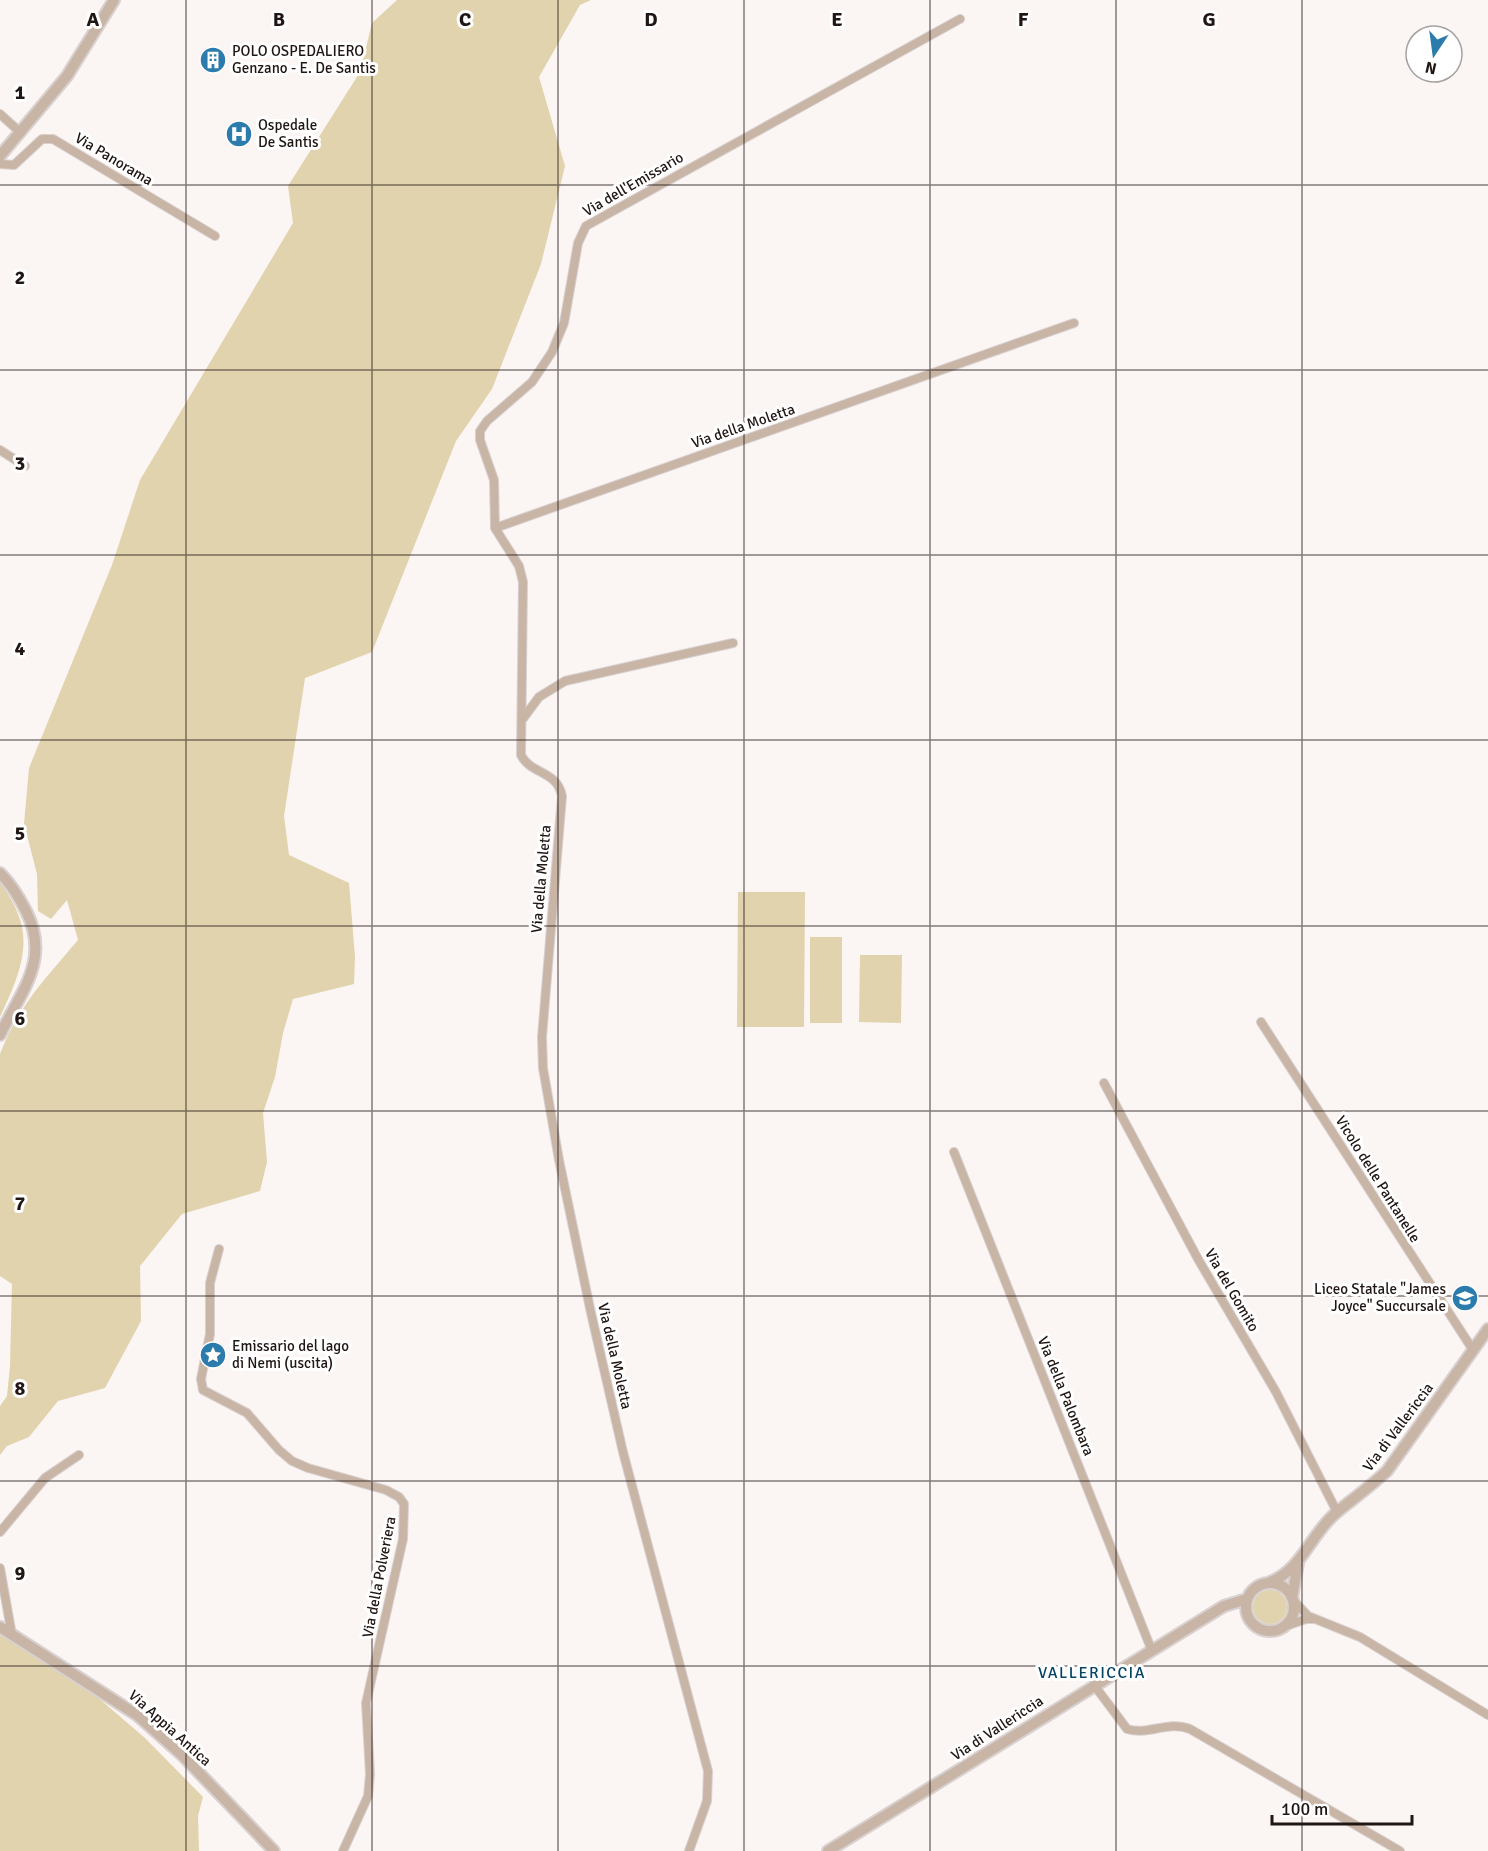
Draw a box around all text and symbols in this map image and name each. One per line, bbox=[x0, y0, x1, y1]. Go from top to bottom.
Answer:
text: A bbox=[87, 7, 100, 32]
text: B bbox=[273, 7, 285, 32]
text: C bbox=[459, 7, 471, 32]
text: D bbox=[644, 7, 658, 32]
text: E bbox=[831, 7, 843, 32]
text: F bbox=[1018, 7, 1029, 32]
text: G bbox=[1202, 7, 1216, 32]
north arrow bbox=[1404, 24, 1464, 84]
place label: POLO OSPEDALIERO Genzano - E. De Santis bbox=[232, 42, 376, 77]
building icon: POLO OSPEDALIERO Genzano - E. De Santis bbox=[198, 45, 228, 75]
text: N bbox=[1423, 57, 1439, 79]
text: 1 bbox=[15, 80, 26, 105]
place label: Ospedale De Santis bbox=[258, 116, 319, 151]
hospital icon: Ospedale De Santis bbox=[224, 119, 254, 149]
street label: Via Panorama bbox=[72, 129, 156, 189]
street label: Via dell'Emissario bbox=[579, 148, 687, 220]
text: 2 bbox=[15, 265, 25, 290]
street label: Via della Moletta bbox=[689, 400, 797, 452]
text: 3 bbox=[15, 451, 25, 476]
text: 4 bbox=[15, 636, 26, 661]
text: 5 bbox=[15, 821, 25, 846]
street label: Via della Moletta bbox=[527, 824, 555, 934]
text: 6 bbox=[15, 1006, 26, 1031]
street label: Vicolo delle Pantanelle bbox=[1332, 1112, 1424, 1246]
text: 7 bbox=[15, 1191, 26, 1216]
street label: Via del Gomito bbox=[1201, 1245, 1263, 1335]
place label: Liceo Statale "James Joyce" Succursale bbox=[1314, 1280, 1446, 1315]
school or university icon: Liceo Statale "James Joyce" Succursale bbox=[1450, 1283, 1480, 1313]
street label: Via della Moletta bbox=[594, 1301, 636, 1411]
street label: Via della Palombara bbox=[1034, 1334, 1098, 1458]
place label: Emissario del lago di Nemi (uscita) bbox=[232, 1337, 349, 1372]
place icon: Emissario del lago di Nemi (uscita) bbox=[198, 1340, 228, 1370]
text: 8 bbox=[15, 1376, 26, 1401]
street label: Via di Vallericcia bbox=[1359, 1379, 1437, 1475]
street label: Via della Polveriera bbox=[358, 1515, 400, 1639]
text: 9 bbox=[15, 1561, 26, 1586]
district label: VALLERICCIA bbox=[1038, 1663, 1146, 1683]
street label: Via Appia Antica bbox=[125, 1686, 215, 1770]
street label: Via di Vallericcia bbox=[948, 1692, 1046, 1764]
scale bar bbox=[1272, 1788, 1412, 1826]
text: 100 m bbox=[1281, 1798, 1328, 1820]

